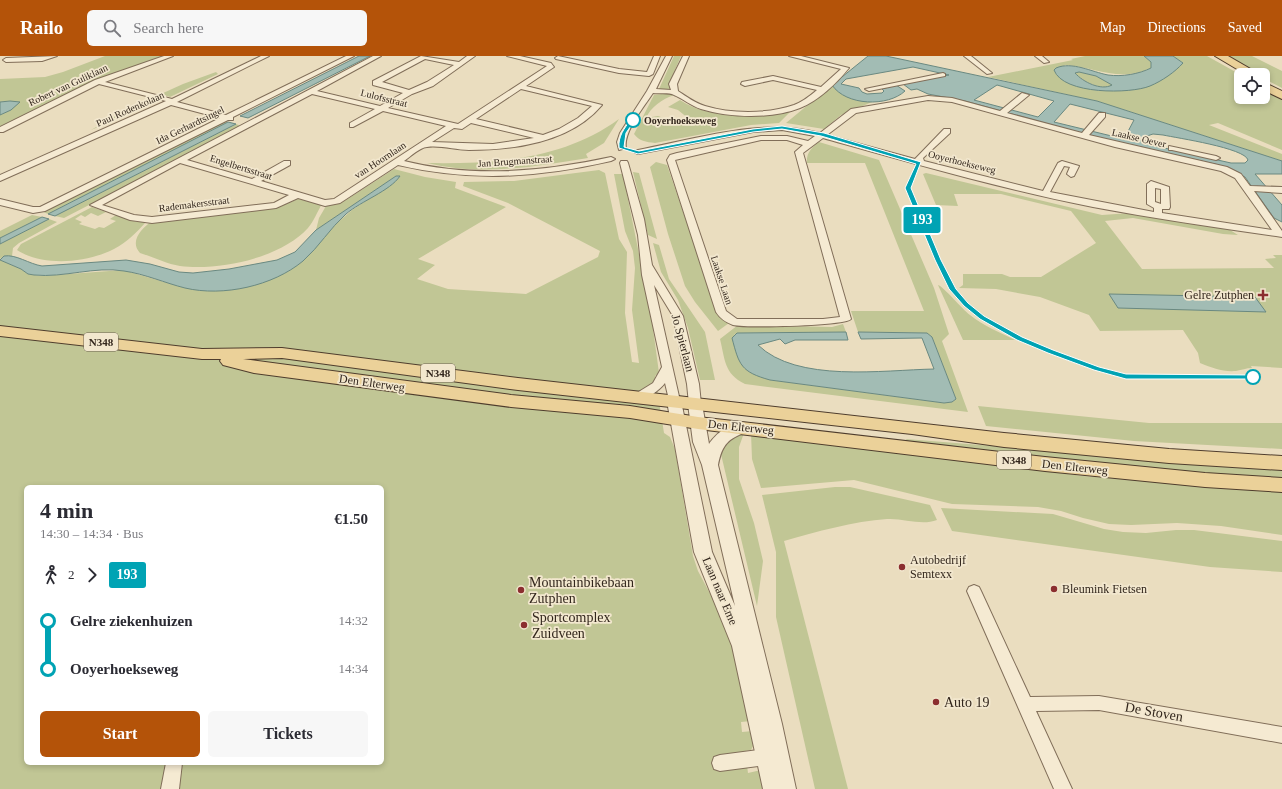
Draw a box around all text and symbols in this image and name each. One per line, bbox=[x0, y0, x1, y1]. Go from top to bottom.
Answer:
search box bbox=[87, 10, 367, 46]
text: Railo bbox=[20, 17, 63, 38]
icon: search bbox=[101, 17, 123, 39]
text: Search here bbox=[133, 20, 204, 36]
text: Map bbox=[1100, 20, 1125, 35]
text: Directions bbox=[1147, 20, 1206, 35]
text: Saved bbox=[1228, 20, 1262, 35]
street label: Robert van Guliklaan bbox=[27, 62, 109, 108]
map controls bbox=[1234, 68, 1270, 104]
button: locate bbox=[1234, 68, 1270, 104]
street label: Lulofsstraat bbox=[359, 87, 409, 109]
street label: Paul Rodenkolaan bbox=[94, 89, 166, 129]
street label: Ida Gerhardtsingel bbox=[154, 104, 226, 146]
marker: Ooyerhoekseweg bbox=[625, 112, 641, 128]
place label: Ooyerhoekseweg bbox=[644, 115, 716, 126]
street label: Laakse Oever bbox=[1111, 126, 1168, 150]
street label: van Hoornlaan bbox=[352, 139, 408, 181]
street label: Ooyerhoekseweg bbox=[927, 148, 997, 176]
street label: Engelbertsstraat bbox=[209, 152, 274, 182]
street label: Jan Brugmanstraat bbox=[477, 153, 553, 169]
street label: Rademakersstraat bbox=[158, 194, 230, 214]
line badge: 193 bbox=[899, 207, 945, 233]
text: 193 bbox=[912, 212, 933, 227]
street label: Laakse Laan bbox=[709, 254, 735, 306]
place label: Gelre Zutphen bbox=[1184, 288, 1254, 302]
marker: Gelre Zutphen bbox=[1257, 289, 1269, 301]
street label: Jo Spierlaan bbox=[669, 313, 697, 373]
road number: N348 bbox=[84, 333, 118, 351]
road number: N348 bbox=[421, 364, 455, 382]
unlabelled marker bbox=[1245, 369, 1261, 385]
street label: Den Elterweg bbox=[338, 371, 406, 395]
street label: Den Elterweg bbox=[707, 417, 775, 437]
road number: N348 bbox=[997, 451, 1031, 469]
street label: Den Elterweg bbox=[1041, 457, 1109, 477]
text: 4 min bbox=[40, 498, 93, 523]
text: €1.50 bbox=[334, 511, 368, 527]
text: 14:30 – 14:34 · Bus bbox=[40, 526, 143, 541]
place label: Autobedrijf Semtexx bbox=[910, 553, 966, 581]
street label: Laan naar Eme bbox=[699, 555, 741, 627]
marker: Autobedrijf Semtexx bbox=[897, 562, 907, 572]
icon: walk bbox=[40, 564, 62, 586]
icon: forward bbox=[81, 564, 103, 586]
text: 2 bbox=[68, 567, 75, 582]
text: 193 bbox=[117, 567, 138, 582]
place label: Mountainbikebaan Zutphen bbox=[529, 575, 634, 606]
place label: Bleumink Fietsen bbox=[1062, 582, 1147, 596]
marker: Bleumink Fietsen bbox=[1049, 584, 1059, 594]
marker: Mountainbikebaan Zutphen bbox=[516, 585, 526, 595]
place label: Sportcomplex Zuidveen bbox=[532, 610, 611, 641]
text: Gelre ziekenhuizen bbox=[70, 613, 193, 629]
text: 14:32 bbox=[338, 613, 368, 628]
marker: Sportcomplex Zuidveen bbox=[519, 620, 529, 630]
text: Ooyerhoekseweg bbox=[70, 661, 178, 677]
text: 14:34 bbox=[338, 661, 368, 676]
place label: Auto 19 bbox=[944, 695, 990, 710]
marker: Auto 19 bbox=[931, 697, 941, 707]
street label: De Stoven bbox=[1124, 700, 1184, 724]
button: Start bbox=[40, 711, 200, 757]
button: Tickets bbox=[208, 711, 368, 757]

